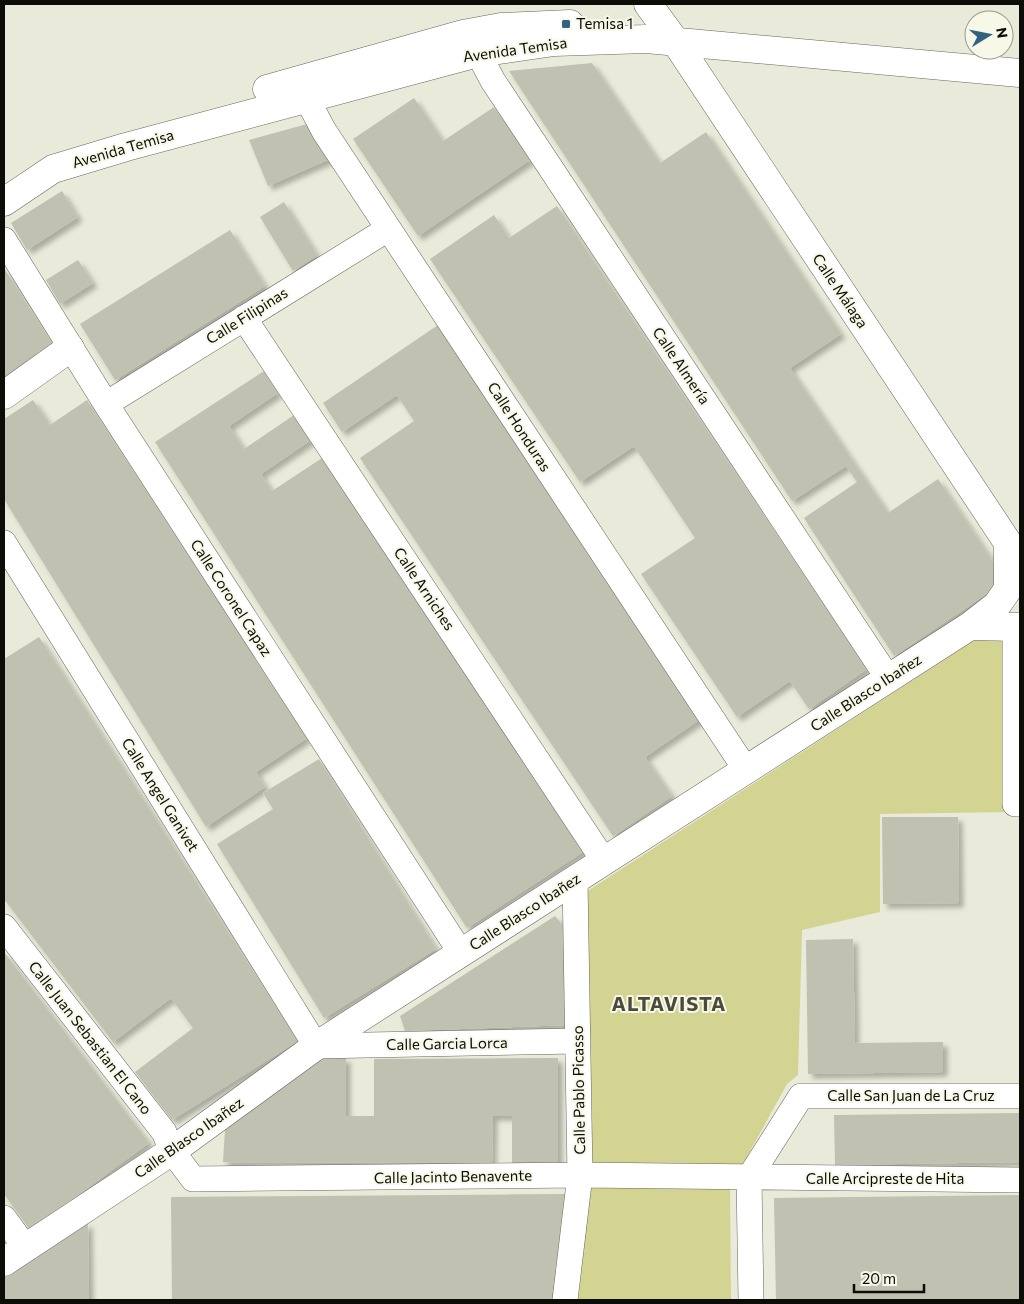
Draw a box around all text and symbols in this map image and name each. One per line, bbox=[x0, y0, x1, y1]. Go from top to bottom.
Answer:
north arrow bbox=[964, 10, 1014, 60]
place label: Temisa 1 bbox=[576, 14, 633, 32]
marker: Temisa 1 bbox=[560, 18, 572, 30]
text: N bbox=[993, 26, 1012, 39]
street label: Avenida Temisa bbox=[462, 33, 568, 65]
street label: Avenida Temisa bbox=[70, 125, 176, 171]
street label: Calle Málaga bbox=[809, 250, 872, 331]
street label: Calle Filipinas bbox=[202, 283, 291, 347]
street label: Calle Almería bbox=[649, 323, 714, 408]
street label: Calle Honduras bbox=[484, 378, 555, 475]
street label: Calle Coronel Capaz bbox=[187, 536, 276, 659]
street label: Calle Arniches bbox=[391, 544, 459, 633]
street label: Calle Blasco Ibañez bbox=[807, 650, 924, 735]
street label: Calle Angel Ganivet bbox=[119, 734, 203, 855]
street label: Calle Blasco Ibañez bbox=[466, 869, 583, 954]
street label: Calle Juan Sebastian El Cano bbox=[25, 957, 156, 1118]
district label: ALTAVISTA bbox=[612, 991, 726, 1015]
street label: Calle Pablo Picasso bbox=[568, 1025, 588, 1155]
street label: Calle Garcia Lorca bbox=[386, 1033, 508, 1053]
street label: Calle San Juan de La Cruz bbox=[827, 1086, 995, 1104]
street label: Calle Blasco Ibañez bbox=[131, 1093, 246, 1181]
street label: Calle Jacinto Benavente bbox=[374, 1166, 532, 1186]
street label: Calle Arcipreste de Hita bbox=[806, 1169, 964, 1187]
scale bar bbox=[854, 1262, 924, 1294]
text: 20 m bbox=[862, 1269, 896, 1287]

